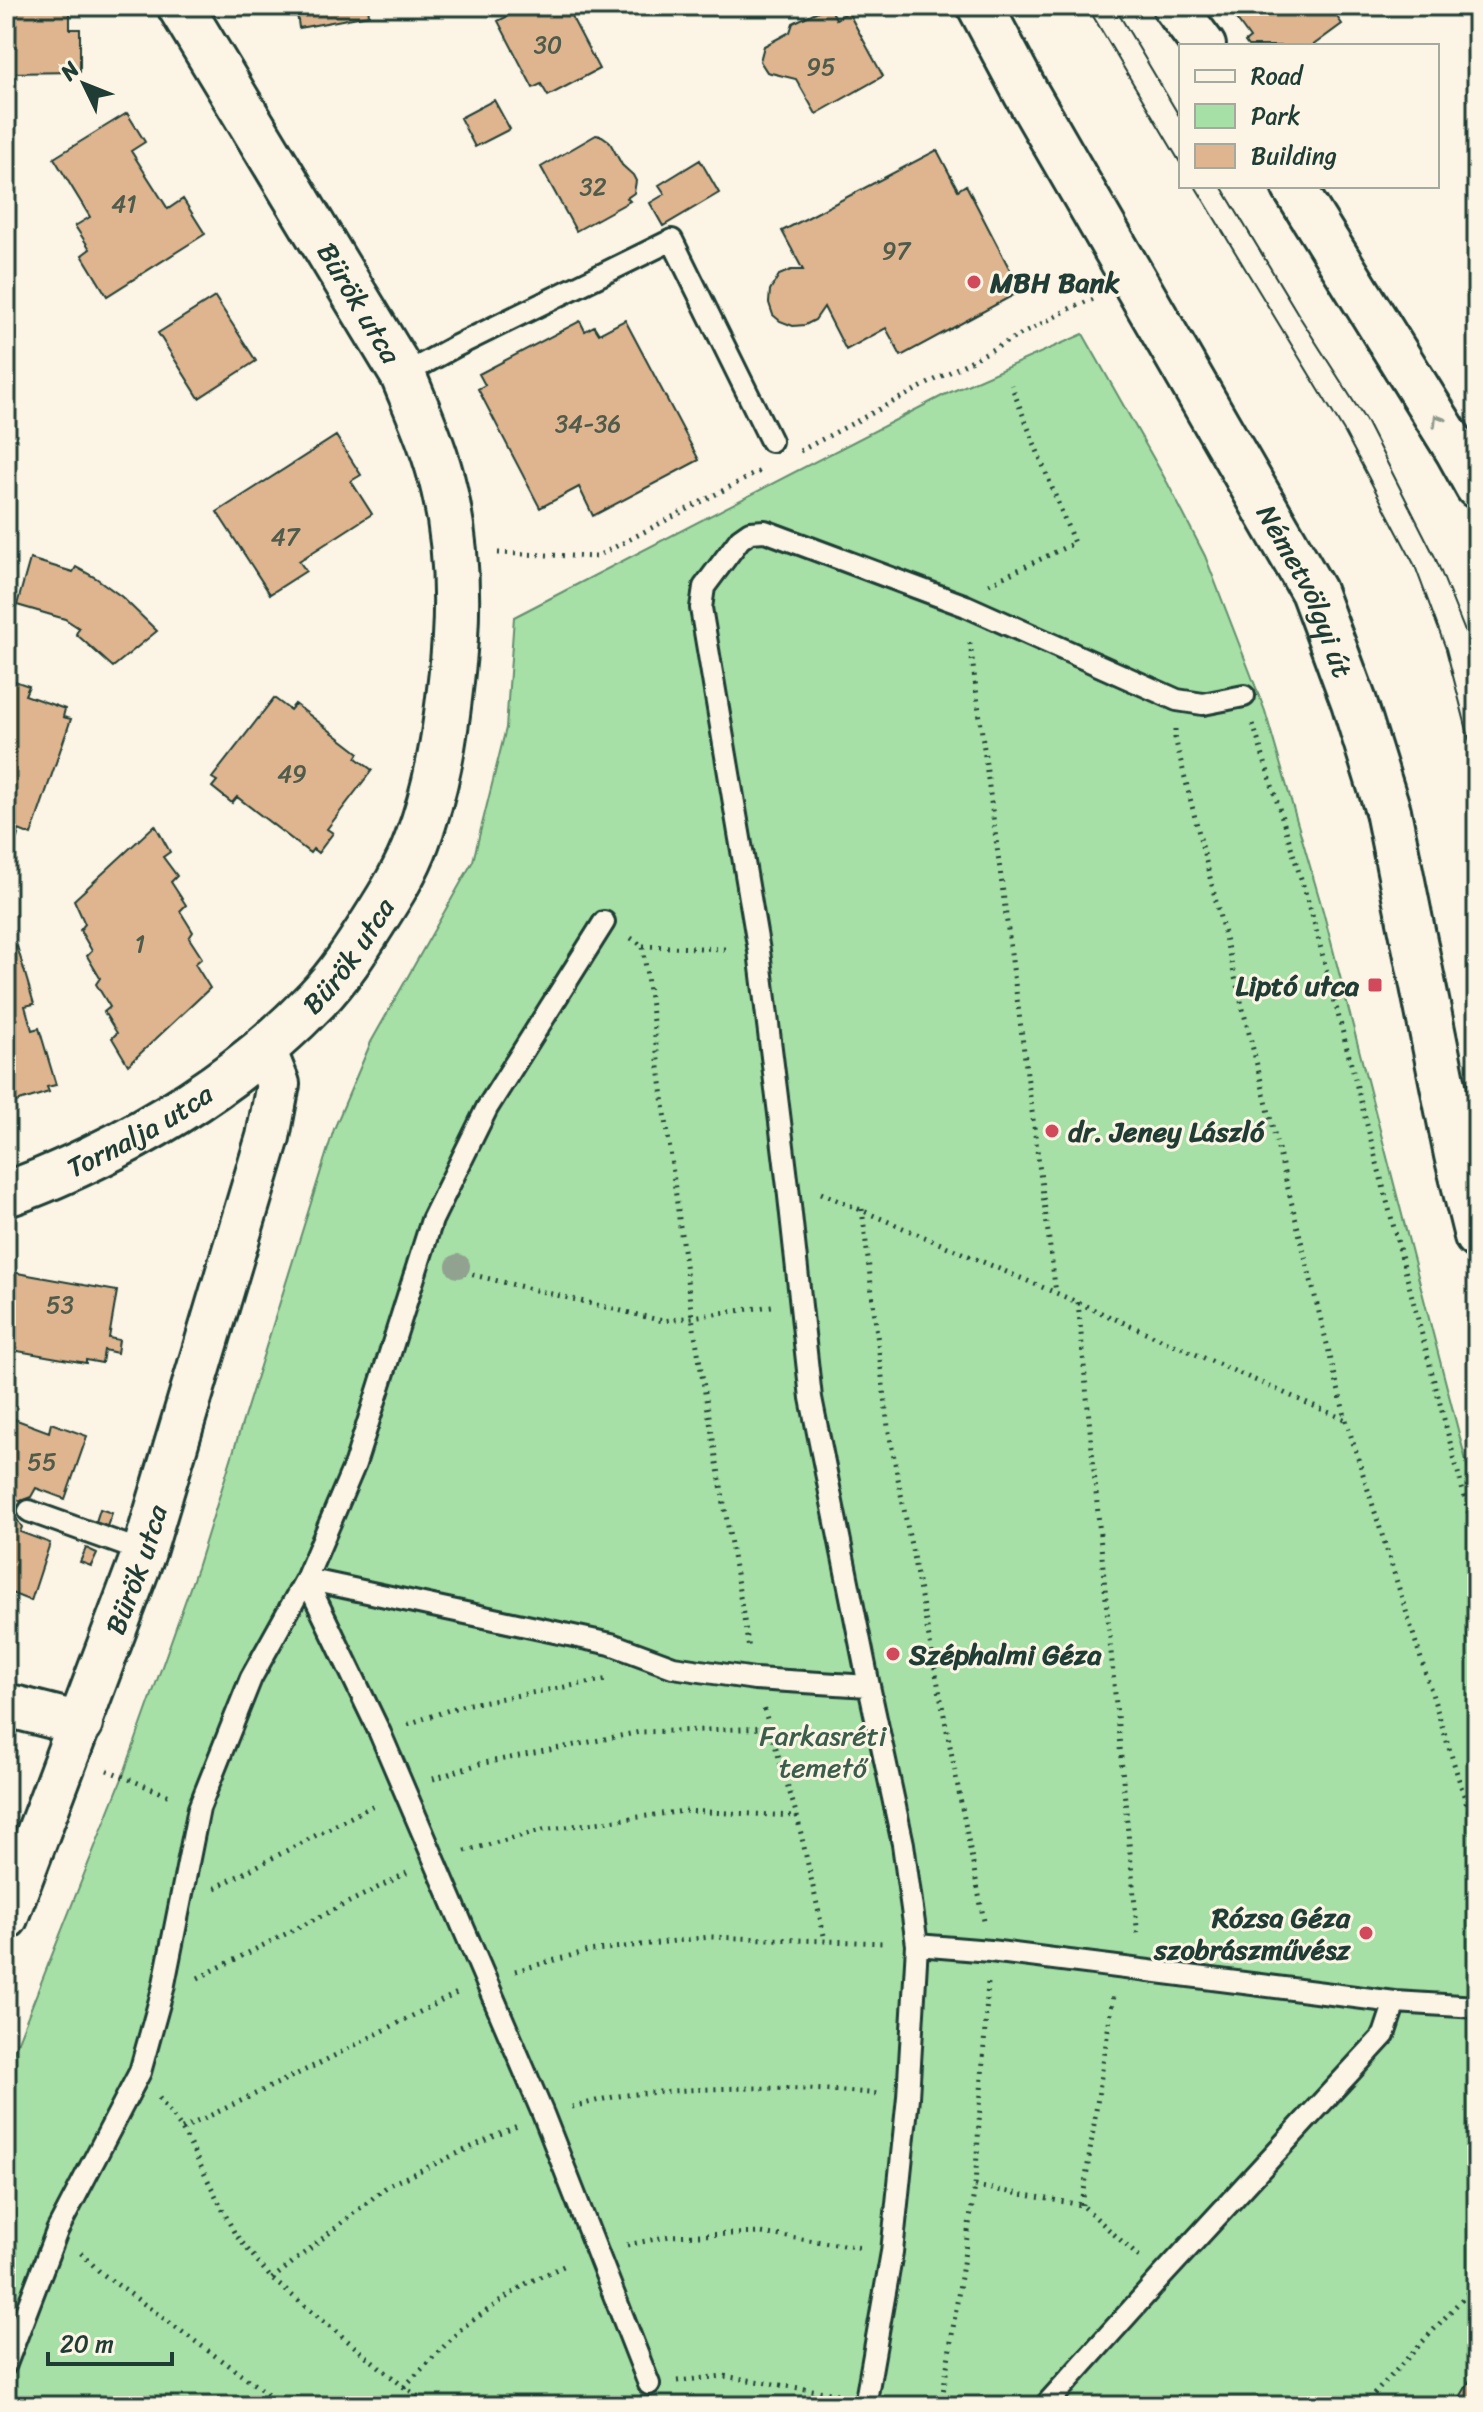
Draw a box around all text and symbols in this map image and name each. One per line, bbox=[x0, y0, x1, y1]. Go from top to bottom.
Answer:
house number: 30 bbox=[534, 24, 562, 66]
north arrow bbox=[44, 44, 124, 124]
legend bbox=[1179, 44, 1439, 188]
house number: 95 bbox=[806, 46, 836, 88]
text: N bbox=[50, 51, 90, 90]
text: Road bbox=[1251, 55, 1305, 97]
text: Park bbox=[1251, 95, 1300, 137]
text: Building bbox=[1251, 135, 1337, 177]
house number: 32 bbox=[579, 166, 607, 208]
house number: 41 bbox=[111, 183, 137, 225]
house number: 97 bbox=[882, 230, 912, 272]
street label: Bürök utca bbox=[303, 233, 415, 374]
place label: MBH Bank bbox=[989, 258, 1121, 307]
marker: MBH Bank bbox=[965, 273, 983, 291]
house number: 34-36 bbox=[555, 403, 621, 445]
one-way arrow bbox=[1432, 414, 1448, 429]
street label: Németvölgyi út bbox=[1243, 495, 1367, 685]
house number: 47 bbox=[271, 516, 301, 558]
house number: 49 bbox=[277, 753, 307, 795]
street label: Bürök utca bbox=[290, 887, 408, 1026]
house number: 1 bbox=[135, 923, 145, 965]
place label: Liptó utca bbox=[1235, 961, 1360, 1010]
marker: Liptó utca bbox=[1366, 976, 1384, 994]
street label: Tornalja utca bbox=[58, 1070, 224, 1191]
place label: dr. Jeney László bbox=[1068, 1107, 1265, 1156]
marker: dr. Jeney László bbox=[1043, 1122, 1061, 1140]
house number: 53 bbox=[46, 1284, 74, 1326]
house number: 55 bbox=[27, 1441, 57, 1483]
street label: Bürök utca bbox=[91, 1498, 182, 1642]
place label: Széphalmi Géza bbox=[908, 1630, 1102, 1679]
marker: Széphalmi Géza bbox=[884, 1645, 902, 1663]
park label: Farkasréti temető bbox=[759, 1711, 888, 1792]
place label: Rózsa Géza szobrászművész bbox=[1153, 1893, 1352, 1974]
marker: Rózsa Géza szobrászművész bbox=[1357, 1924, 1375, 1942]
scale bar bbox=[48, 2316, 172, 2366]
text: 20 m bbox=[60, 2323, 114, 2365]

